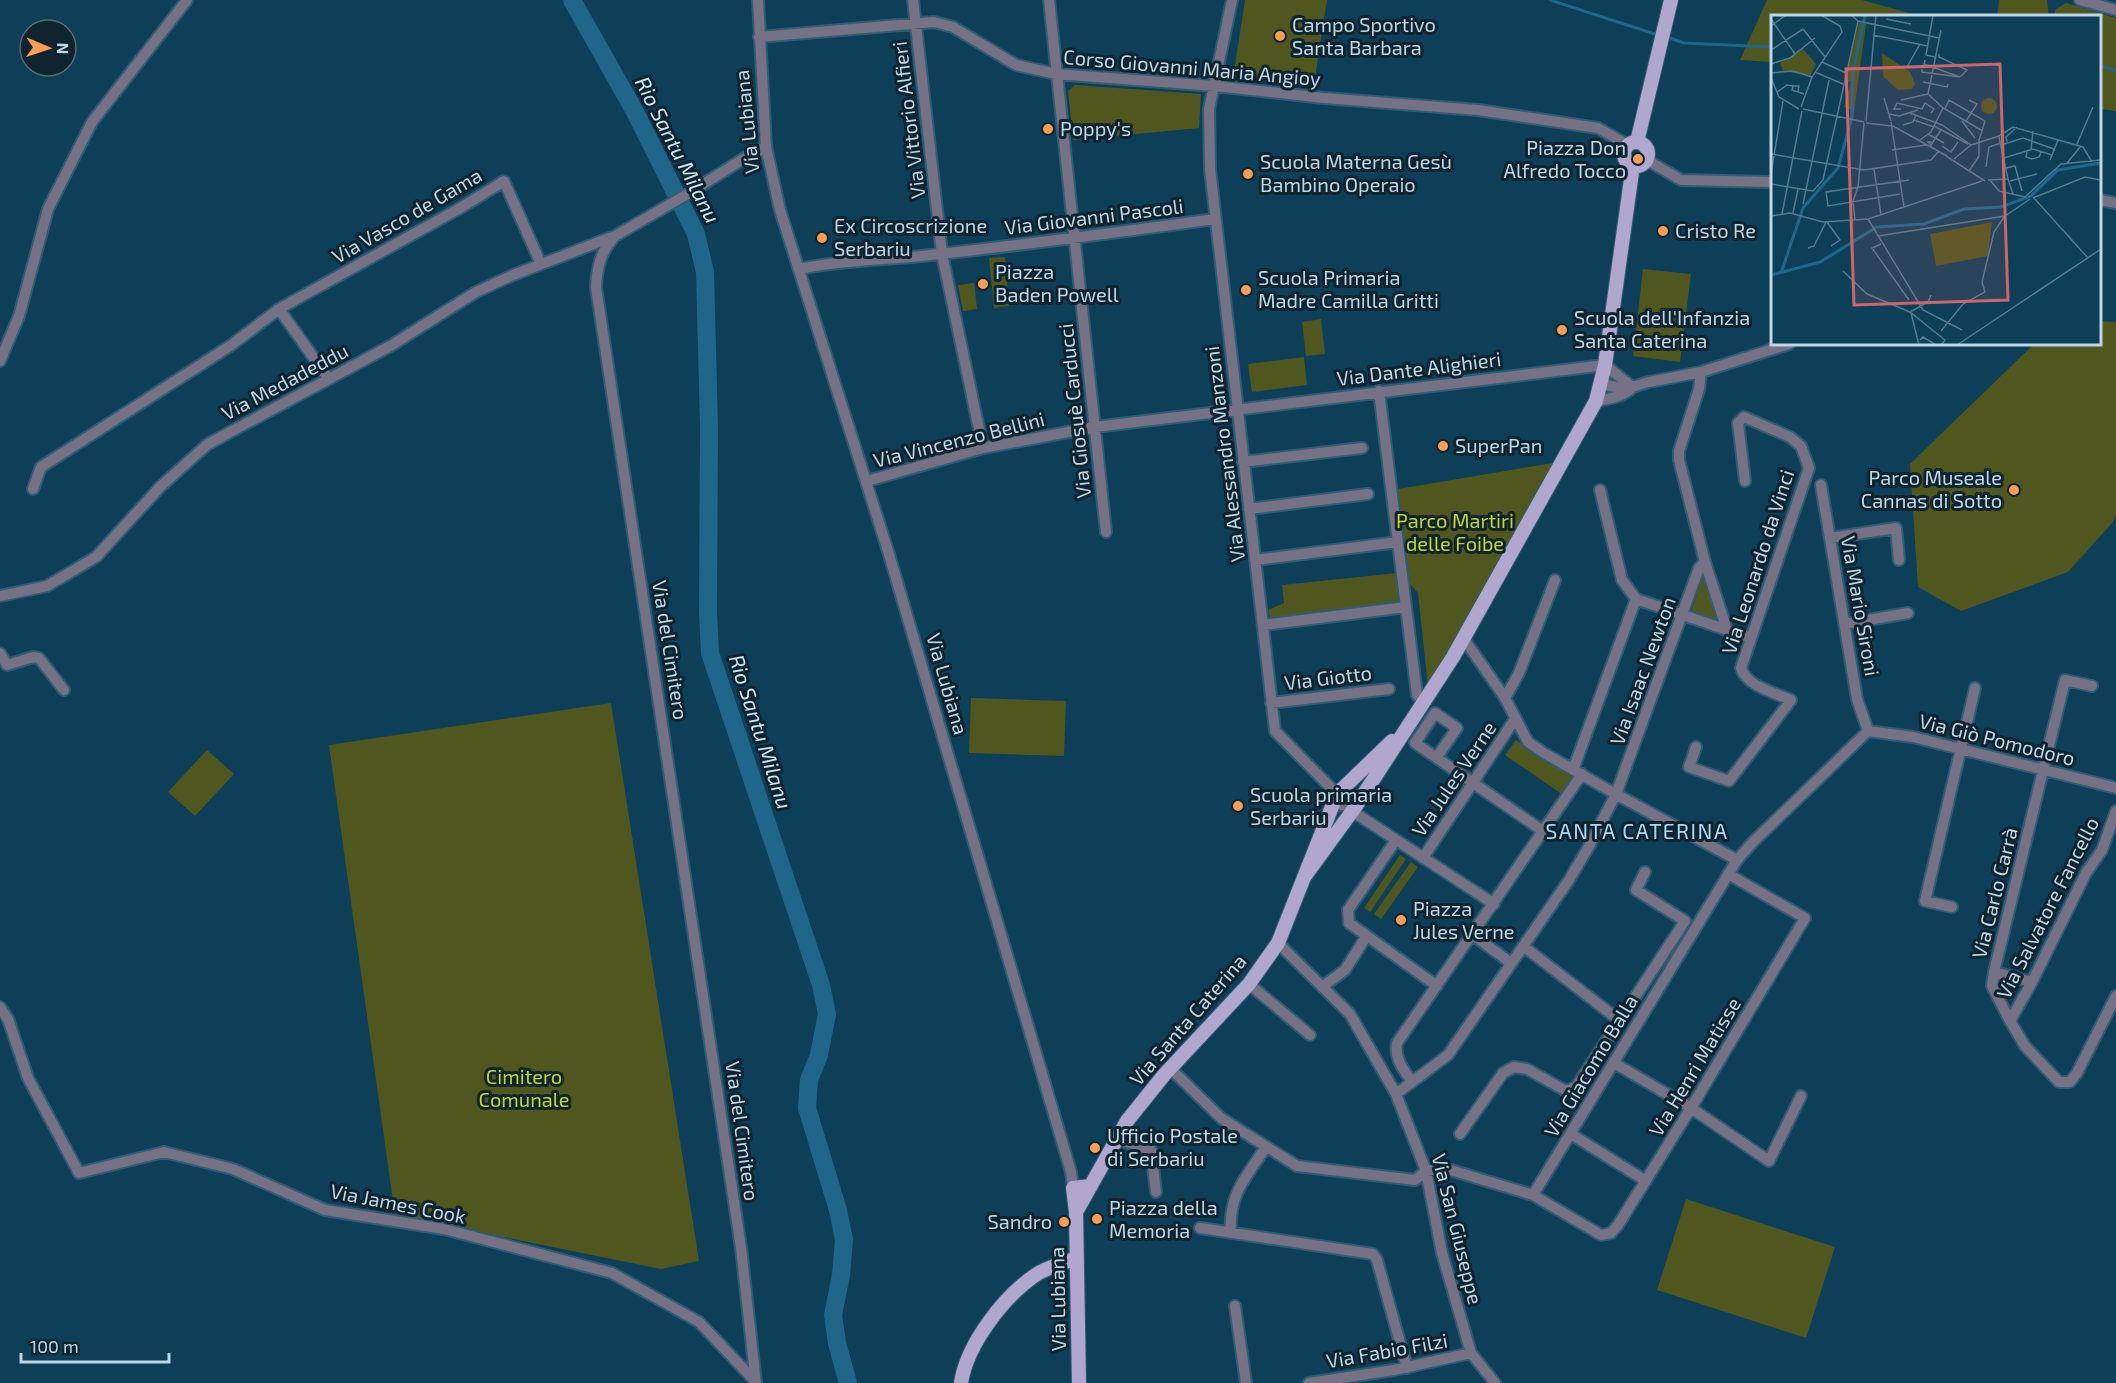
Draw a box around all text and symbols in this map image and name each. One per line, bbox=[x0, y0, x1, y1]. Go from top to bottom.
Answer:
place label: Campo Sportivo Santa Barbara bbox=[1292, 12, 1436, 59]
inset map bbox=[1771, 15, 2101, 345]
north arrow bbox=[18, 18, 78, 78]
marker: Campo Sportivo Santa Barbara bbox=[1273, 29, 1287, 43]
street label: Via Vittorio Alfieri bbox=[886, 40, 930, 200]
text: N bbox=[54, 42, 73, 55]
street label: Corso Giovanni Maria Angioy bbox=[1062, 44, 1322, 90]
street label: Via Lubiana bbox=[729, 69, 763, 175]
water label: Rio Santu Milanu bbox=[631, 72, 726, 227]
place label: Poppy's bbox=[1060, 116, 1131, 140]
marker: Poppy's bbox=[1041, 122, 1055, 136]
place label: Piazza Don Alfredo Tocco bbox=[1503, 135, 1626, 182]
place label: Scuola Materna Gesù Bambino Operaio bbox=[1260, 149, 1452, 196]
marker: Piazza Don Alfredo Tocco bbox=[1631, 152, 1645, 166]
street label: Via Vasco de Gama bbox=[327, 162, 486, 268]
marker: Scuola Materna Gesù Bambino Operaio bbox=[1241, 167, 1255, 181]
street label: Via Giovanni Pascoli bbox=[1003, 193, 1185, 239]
place label: Ex Circoscrizione Serbariu bbox=[834, 213, 987, 260]
place label: Cristo Re bbox=[1675, 218, 1756, 242]
marker: Cristo Re bbox=[1656, 224, 1670, 238]
marker: Ex Circoscrizione Serbariu bbox=[815, 231, 829, 245]
place label: Piazza Baden Powell bbox=[995, 259, 1119, 306]
place label: Scuola Primaria Madre Camilla Gritti bbox=[1258, 265, 1439, 312]
marker: Piazza Baden Powell bbox=[976, 277, 990, 291]
marker: Scuola Primaria Madre Camilla Gritti bbox=[1239, 283, 1253, 297]
place label: Scuola dell'Infanzia Santa Caterina bbox=[1574, 305, 1750, 352]
street label: Via Giosuè Carducci bbox=[1053, 323, 1095, 500]
marker: Scuola dell'Infanzia Santa Caterina bbox=[1555, 323, 1569, 337]
street label: Via Medadeddu bbox=[217, 338, 352, 425]
street label: Via Alessandro Manzoni bbox=[1199, 345, 1249, 564]
street label: Via Dante Alighieri bbox=[1335, 346, 1503, 390]
street label: Via Vincenzo Bellini bbox=[871, 406, 1047, 472]
place label: SuperPan bbox=[1455, 433, 1542, 457]
marker: SuperPan bbox=[1436, 439, 1450, 453]
place label: Parco Museale Cannas di Sotto bbox=[1861, 465, 2002, 512]
street label: Via Leonardo da Vinci bbox=[1716, 466, 1798, 657]
marker: Parco Museale Cannas di Sotto bbox=[2007, 483, 2021, 497]
park label: Parco Martiri delle Foibe bbox=[1396, 508, 1514, 555]
street label: Via Mario Sironi bbox=[1837, 534, 1885, 678]
street label: Via del Cimitero bbox=[648, 578, 694, 721]
street label: Via Isaac Newton bbox=[1604, 593, 1680, 748]
street label: Via Lubiana bbox=[922, 630, 974, 737]
water label: Rio Santu Milanu bbox=[725, 651, 798, 812]
street label: Via Giotto bbox=[1283, 660, 1373, 694]
street label: Via Giò Pomodoro bbox=[1917, 708, 2078, 770]
street label: Via Jules Verne bbox=[1406, 716, 1501, 841]
place label: Scuola primaria Serbariu bbox=[1250, 782, 1392, 829]
marker: Scuola primaria Serbariu bbox=[1231, 799, 1245, 813]
street label: Via Salvatore Fancello bbox=[1991, 813, 2103, 1002]
district label: SANTA CATERINA bbox=[1546, 818, 1728, 843]
street label: Via Carlo Carrà bbox=[1966, 825, 2022, 961]
place label: Piazza Jules Verne bbox=[1413, 896, 1515, 943]
marker: Piazza Jules Verne bbox=[1394, 913, 1408, 927]
street label: Via Santa Caterina bbox=[1124, 949, 1251, 1090]
street label: Via Giacomo Balla bbox=[1538, 990, 1642, 1141]
street label: Via Henri Matisse bbox=[1643, 993, 1745, 1140]
street label: Via del Cimitero bbox=[721, 1059, 765, 1202]
park label: Cimitero Comunale bbox=[479, 1064, 569, 1111]
place label: Ufficio Postale di Serbariu bbox=[1107, 1123, 1238, 1170]
marker: Ufficio Postale di Serbariu bbox=[1088, 1141, 1102, 1155]
street label: Via San Giuseppe bbox=[1428, 1151, 1488, 1307]
street label: Via James Cook bbox=[329, 1178, 468, 1228]
place label: Piazza della Memoria bbox=[1109, 1195, 1218, 1242]
place label: Sandro bbox=[988, 1209, 1052, 1233]
marker: Piazza della Memoria bbox=[1090, 1212, 1104, 1226]
marker: Sandro bbox=[1057, 1215, 1071, 1229]
street label: Via Lubiana bbox=[1044, 1247, 1070, 1351]
scale bar bbox=[21, 1326, 170, 1364]
street label: Via Fabio Filzi bbox=[1324, 1328, 1449, 1373]
text: 100 m bbox=[30, 1335, 79, 1357]

